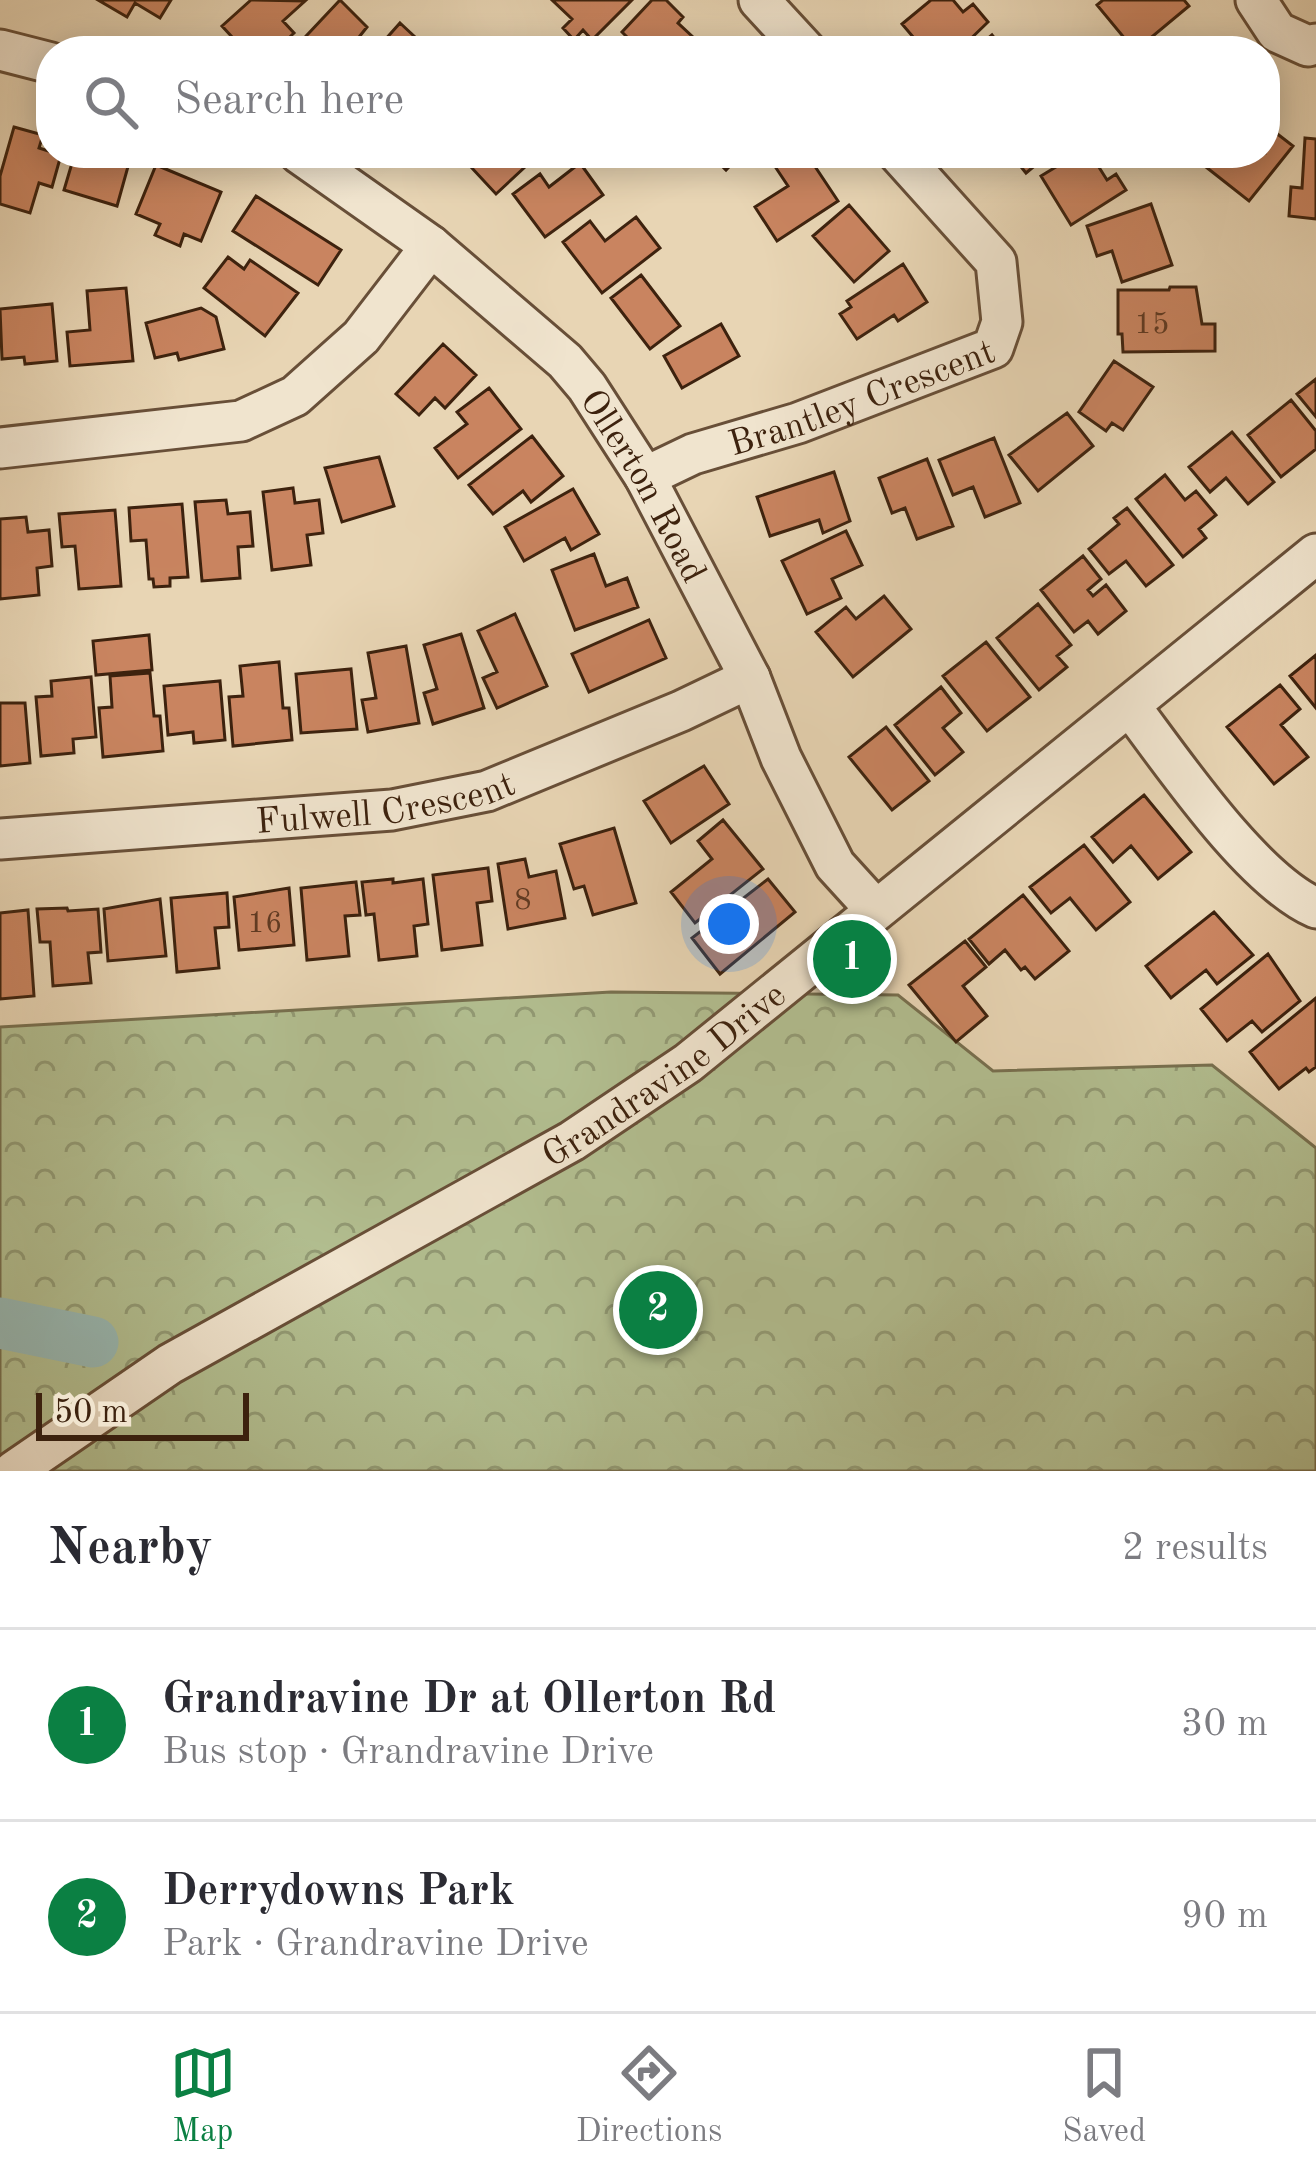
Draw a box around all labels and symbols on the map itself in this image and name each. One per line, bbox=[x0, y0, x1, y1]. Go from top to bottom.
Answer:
house number: 15 bbox=[1135, 310, 1169, 340]
street label: Brantley Crescent bbox=[725, 335, 1000, 464]
street label: Ollerton Road bbox=[572, 384, 711, 589]
street label: Fulwell Crescent bbox=[255, 768, 521, 842]
house number: 8 bbox=[514, 886, 532, 916]
your location bbox=[699, 894, 759, 954]
house number: 16 bbox=[248, 909, 282, 939]
pin: 1 bbox=[813, 914, 891, 1004]
street label: Grandravine Drive bbox=[538, 978, 794, 1176]
pin: 2 bbox=[619, 1265, 697, 1355]
scale bar bbox=[36, 1387, 249, 1440]

